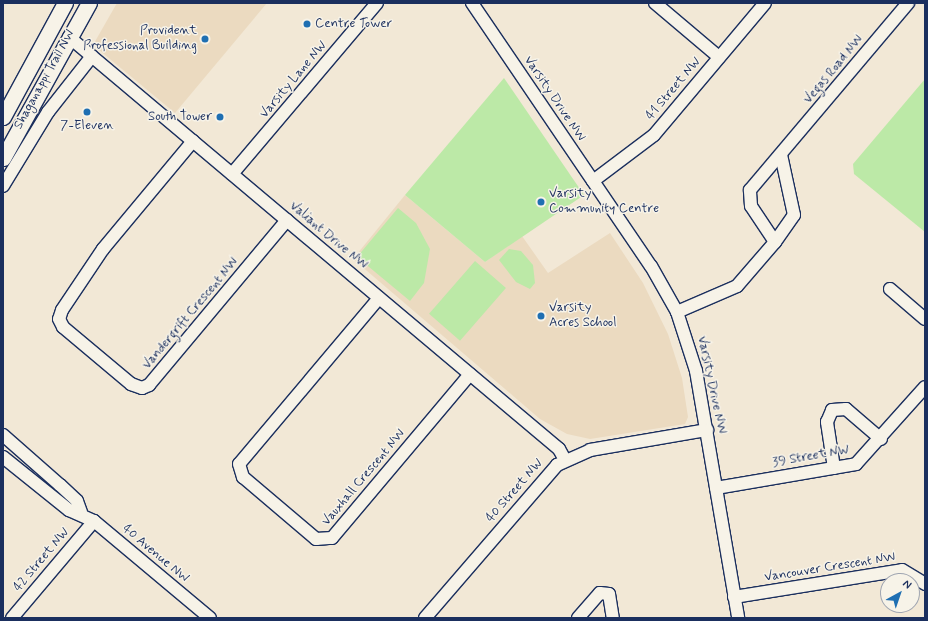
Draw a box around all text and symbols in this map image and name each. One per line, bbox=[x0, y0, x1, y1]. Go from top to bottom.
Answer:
place label: Centre Tower bbox=[315, 16, 391, 32]
marker: Centre Tower bbox=[302, 19, 312, 29]
place label: Provident Professional Building bbox=[85, 24, 197, 55]
street label: Shaganappi Trail NW bbox=[11, 27, 79, 133]
street label: Vegas Road NW bbox=[801, 33, 867, 107]
marker: Provident Professional Building bbox=[200, 34, 210, 44]
street label: Varsity Lane NW bbox=[257, 38, 331, 122]
street label: Varsity Drive NW bbox=[520, 54, 588, 144]
street label: 41 Street NW bbox=[643, 55, 705, 123]
marker: 7-Eleven bbox=[82, 107, 92, 117]
place label: South Tower bbox=[148, 109, 212, 125]
marker: South Tower bbox=[215, 112, 225, 122]
place label: 7-Eleven bbox=[60, 118, 114, 134]
place label: Varsity Community Centre bbox=[549, 187, 659, 218]
marker: Varsity Community Centre bbox=[536, 197, 546, 207]
street label: Valiant Drive NW bbox=[287, 199, 369, 273]
street label: Vandergrift Crescent NW bbox=[139, 255, 243, 373]
place label: Varsity Acres School bbox=[549, 301, 616, 332]
marker: Varsity Acres School bbox=[536, 311, 546, 321]
street label: Varsity Drive NW bbox=[693, 336, 729, 434]
street label: Vauxhall Crescent NW bbox=[319, 426, 409, 530]
street label: 39 Street NW bbox=[772, 443, 850, 471]
street label: 40 Street NW bbox=[483, 456, 547, 526]
street label: 40 Avenue NW bbox=[119, 522, 191, 586]
street label: 42 Street NW bbox=[11, 525, 73, 595]
street label: Vancouver Crescent NW bbox=[763, 550, 897, 586]
north arrow bbox=[880, 573, 920, 613]
text: N bbox=[900, 577, 914, 592]

